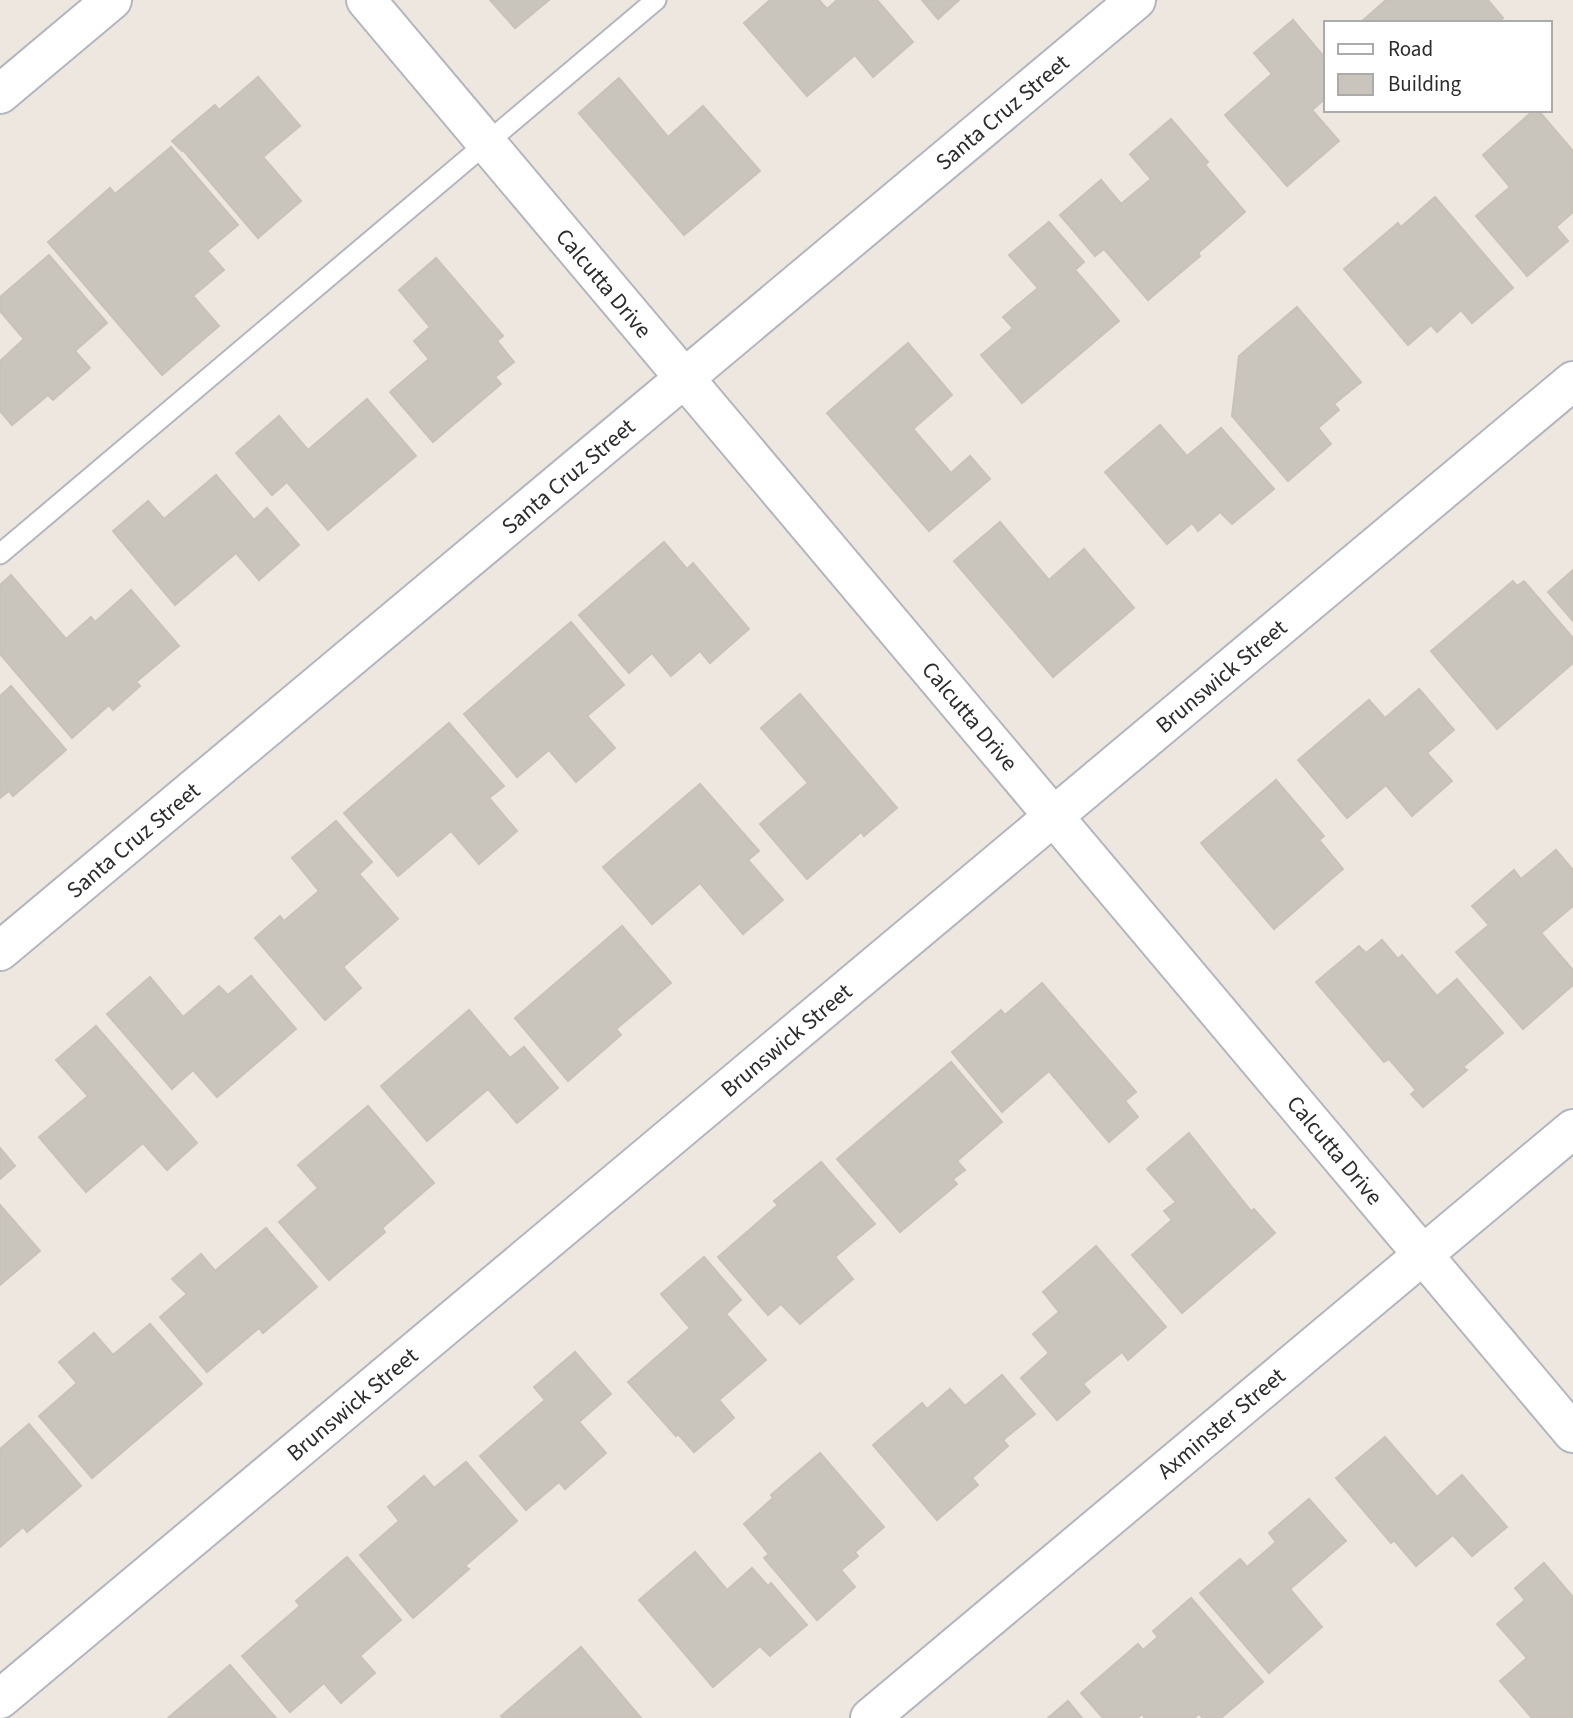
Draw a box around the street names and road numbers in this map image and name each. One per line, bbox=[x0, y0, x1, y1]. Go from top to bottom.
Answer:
street label: Santa Cruz Street bbox=[928, 46, 1077, 178]
street label: Calcutta Drive bbox=[548, 221, 659, 345]
street label: Santa Cruz Street bbox=[494, 410, 643, 542]
street label: Brunswick Street bbox=[1148, 611, 1294, 741]
street label: Calcutta Drive bbox=[914, 654, 1025, 778]
street label: Santa Cruz Street bbox=[59, 774, 208, 906]
street label: Brunswick Street bbox=[713, 975, 859, 1105]
street label: Calcutta Drive bbox=[1279, 1088, 1390, 1212]
street label: Brunswick Street bbox=[279, 1339, 425, 1469]
street label: Axminster Street bbox=[1150, 1360, 1293, 1487]

